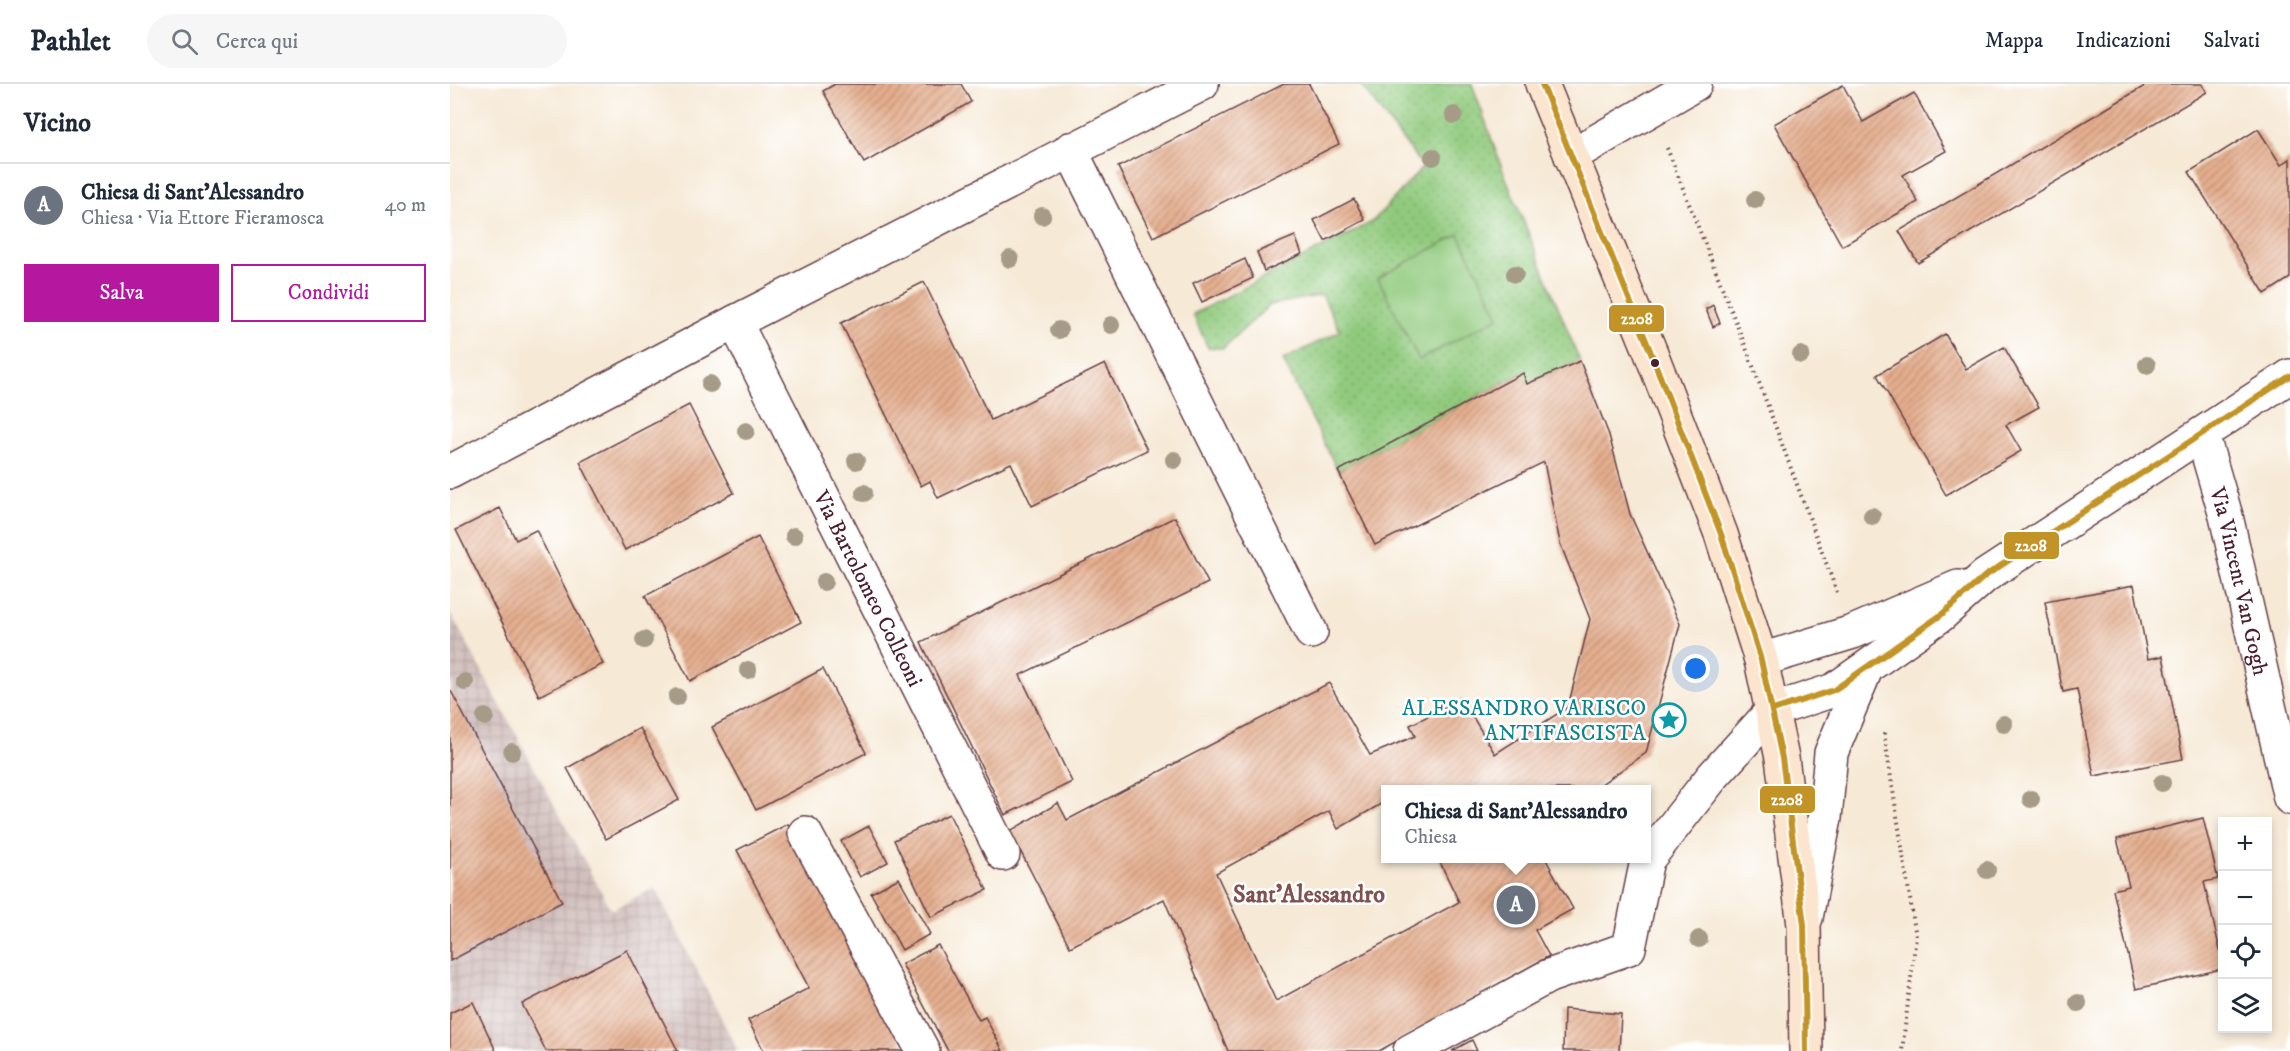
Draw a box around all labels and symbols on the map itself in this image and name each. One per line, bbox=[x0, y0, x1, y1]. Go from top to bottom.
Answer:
line badge: z208 bbox=[1608, 304, 1665, 333]
text: z208 bbox=[1621, 309, 1653, 329]
unlabelled marker bbox=[1649, 357, 1661, 369]
street label: Via Vincent Van Gogh bbox=[2203, 483, 2274, 679]
street label: Via Bartolomeo Colleoni bbox=[807, 485, 928, 691]
line badge: z208 bbox=[2003, 531, 2060, 560]
text: z208 bbox=[2015, 536, 2047, 556]
your location bbox=[1681, 654, 1710, 683]
place label: ALESSANDRO VARISCO ANTIFASCISTA bbox=[1402, 695, 1647, 747]
place icon: ALESSANDRO VARISCO ANTIFASCISTA bbox=[1651, 702, 1687, 738]
line badge: z208 bbox=[1759, 785, 1816, 814]
text: z208 bbox=[1771, 790, 1803, 810]
district label: Sant'Alessandro bbox=[1233, 880, 1385, 910]
pin: A bbox=[1496, 882, 1536, 928]

